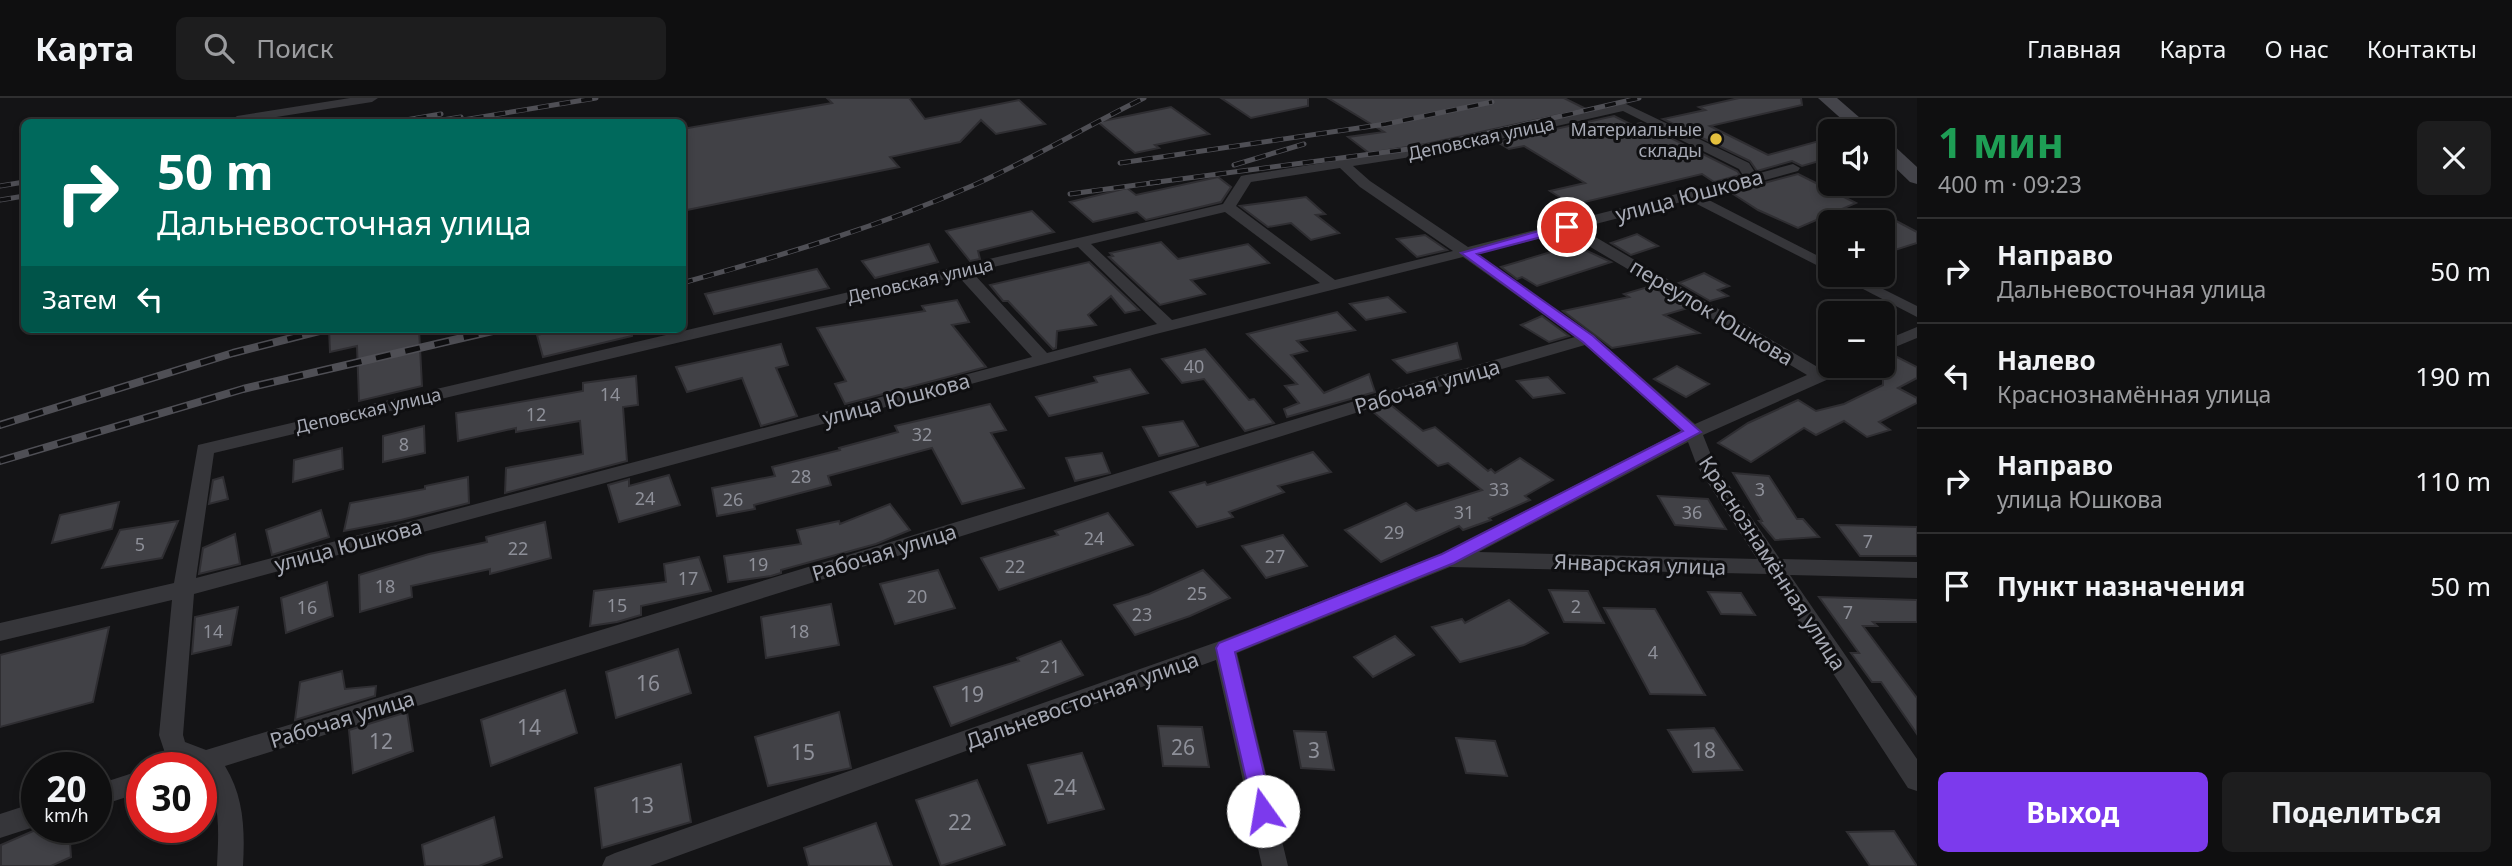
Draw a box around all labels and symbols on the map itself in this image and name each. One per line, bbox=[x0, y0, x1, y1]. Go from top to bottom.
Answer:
street label: Деповская улица bbox=[1406, 111, 1556, 165]
place label: Материальные склады bbox=[1571, 117, 1702, 162]
marker: Материальные склады bbox=[1708, 131, 1724, 147]
street label: улица Юшкова bbox=[1612, 162, 1766, 228]
pin bbox=[1537, 197, 1597, 257]
street label: Деповская улица bbox=[845, 252, 995, 308]
street label: переулок Юшкова bbox=[1625, 252, 1799, 372]
street label: Рабочая улица bbox=[1351, 352, 1503, 420]
house number: 40 bbox=[1184, 354, 1204, 378]
street label: улица Юшкова bbox=[819, 366, 973, 432]
street label: Деповская улица bbox=[293, 382, 443, 438]
house number: 14 bbox=[600, 382, 620, 406]
house number: 12 bbox=[526, 402, 546, 426]
house number: 32 bbox=[912, 422, 932, 446]
house number: 8 bbox=[399, 432, 409, 456]
street label: Краснознамённая улица bbox=[1693, 450, 1853, 676]
house number: 28 bbox=[791, 464, 811, 488]
house number: 33 bbox=[1489, 477, 1509, 501]
house number: 3 bbox=[1755, 477, 1765, 501]
house number: 24 bbox=[635, 486, 655, 510]
house number: 26 bbox=[723, 487, 743, 511]
house number: 31 bbox=[1454, 500, 1474, 524]
house number: 36 bbox=[1682, 500, 1702, 524]
street label: улица Юшкова bbox=[271, 512, 425, 578]
street label: Рабочая улица bbox=[808, 517, 960, 587]
house number: 29 bbox=[1384, 520, 1404, 544]
house number: 24 bbox=[1084, 526, 1104, 550]
house number: 7 bbox=[1863, 529, 1873, 553]
house number: 5 bbox=[135, 532, 145, 556]
house number: 22 bbox=[508, 536, 528, 560]
house number: 27 bbox=[1265, 544, 1285, 568]
street label: Январская улица bbox=[1553, 547, 1727, 581]
house number: 19 bbox=[748, 552, 768, 576]
house number: 22 bbox=[1005, 554, 1025, 578]
house number: 17 bbox=[678, 566, 698, 590]
house number: 18 bbox=[375, 574, 395, 598]
house number: 25 bbox=[1187, 581, 1207, 605]
house number: 20 bbox=[907, 584, 927, 608]
house number: 15 bbox=[607, 593, 627, 617]
house number: 2 bbox=[1571, 594, 1581, 618]
house number: 16 bbox=[297, 595, 317, 619]
house number: 7 bbox=[1843, 600, 1853, 624]
house number: 23 bbox=[1132, 602, 1152, 626]
house number: 14 bbox=[203, 619, 223, 643]
house number: 18 bbox=[789, 619, 809, 643]
house number: 4 bbox=[1648, 640, 1658, 664]
street label: Дальневосточная улица bbox=[962, 645, 1202, 755]
house number: 21 bbox=[1040, 654, 1060, 678]
house number: 16 bbox=[636, 669, 660, 697]
house number: 19 bbox=[960, 680, 984, 708]
street label: Рабочая улица bbox=[266, 684, 418, 754]
house number: 14 bbox=[517, 713, 541, 741]
house number: 12 bbox=[369, 727, 393, 755]
house number: 26 bbox=[1171, 733, 1195, 761]
house number: 3 bbox=[1308, 736, 1320, 764]
house number: 18 bbox=[1692, 736, 1716, 764]
house number: 15 bbox=[791, 738, 815, 766]
speed limit sign: 30 bbox=[126, 752, 217, 843]
house number: 24 bbox=[1053, 773, 1077, 801]
position arrow bbox=[1226, 774, 1300, 848]
house number: 13 bbox=[630, 791, 654, 819]
house number: 22 bbox=[948, 808, 972, 836]

